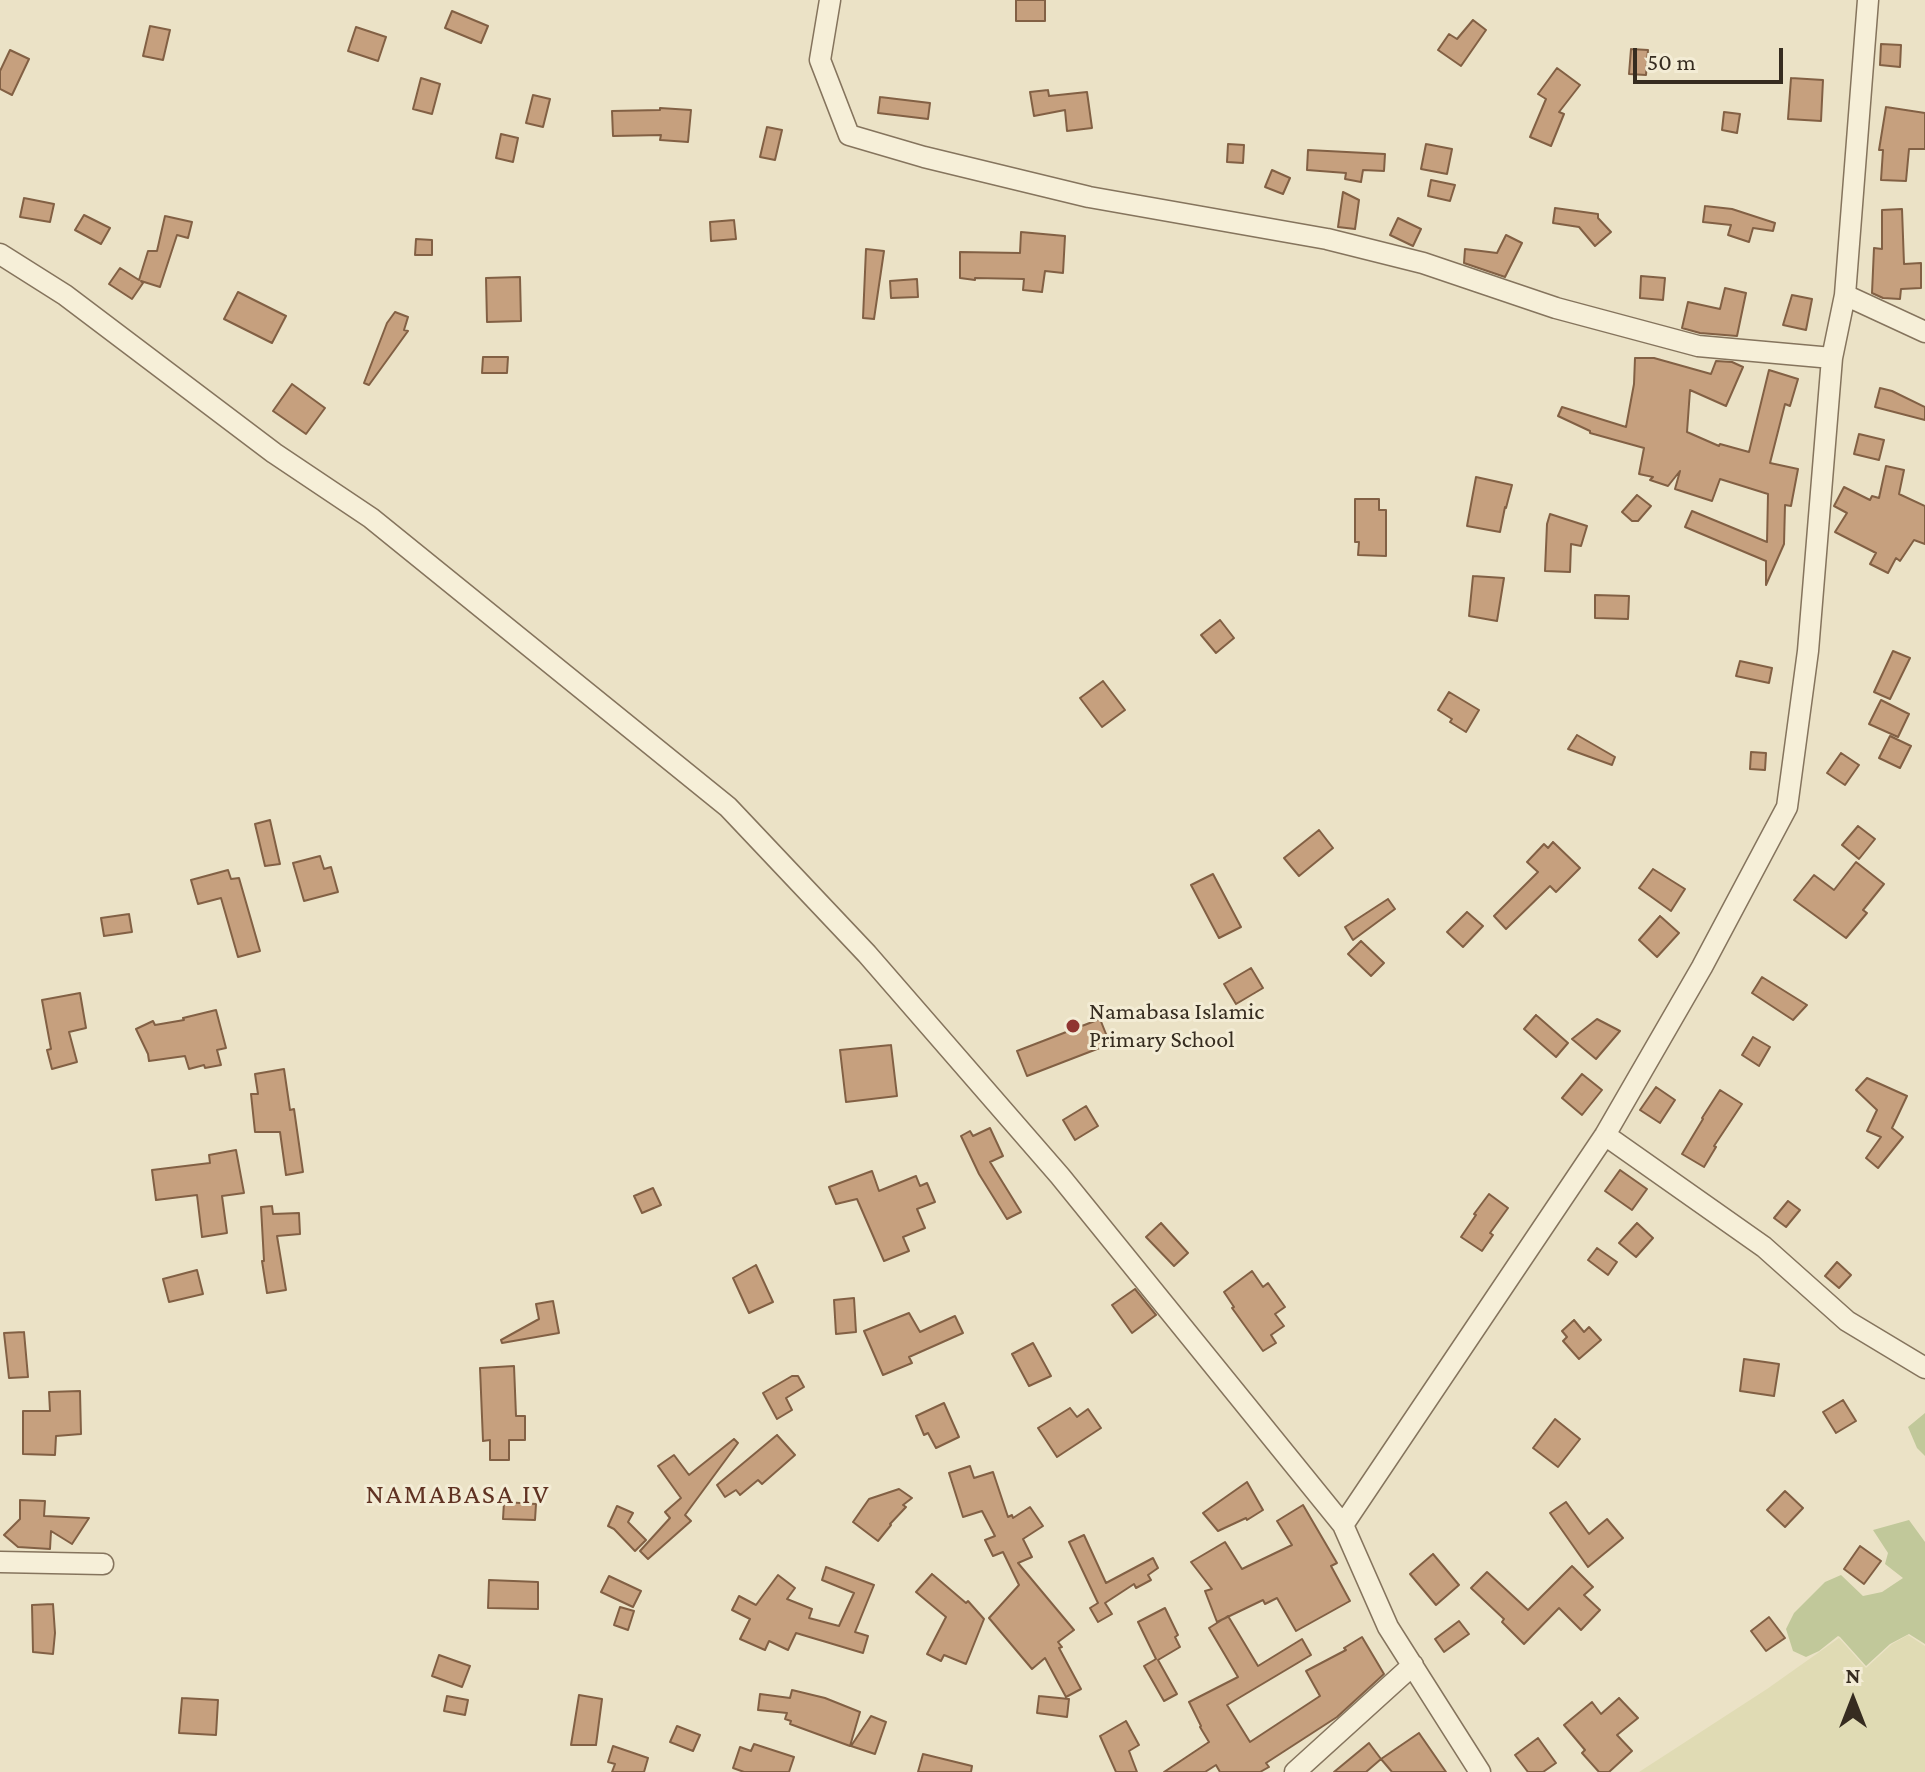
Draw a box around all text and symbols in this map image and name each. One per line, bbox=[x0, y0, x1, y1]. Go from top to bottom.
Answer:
scale bar bbox=[1637, 32, 1787, 82]
text: 50 m bbox=[1647, 48, 1696, 75]
place label: Namabasa Islamic Primary School bbox=[1089, 998, 1264, 1054]
marker: Namabasa Islamic Primary School bbox=[1064, 1017, 1082, 1035]
district label: NAMABASA IV bbox=[365, 1477, 551, 1511]
north arrow bbox=[1813, 1660, 1893, 1740]
text: N bbox=[1846, 1663, 1861, 1688]

